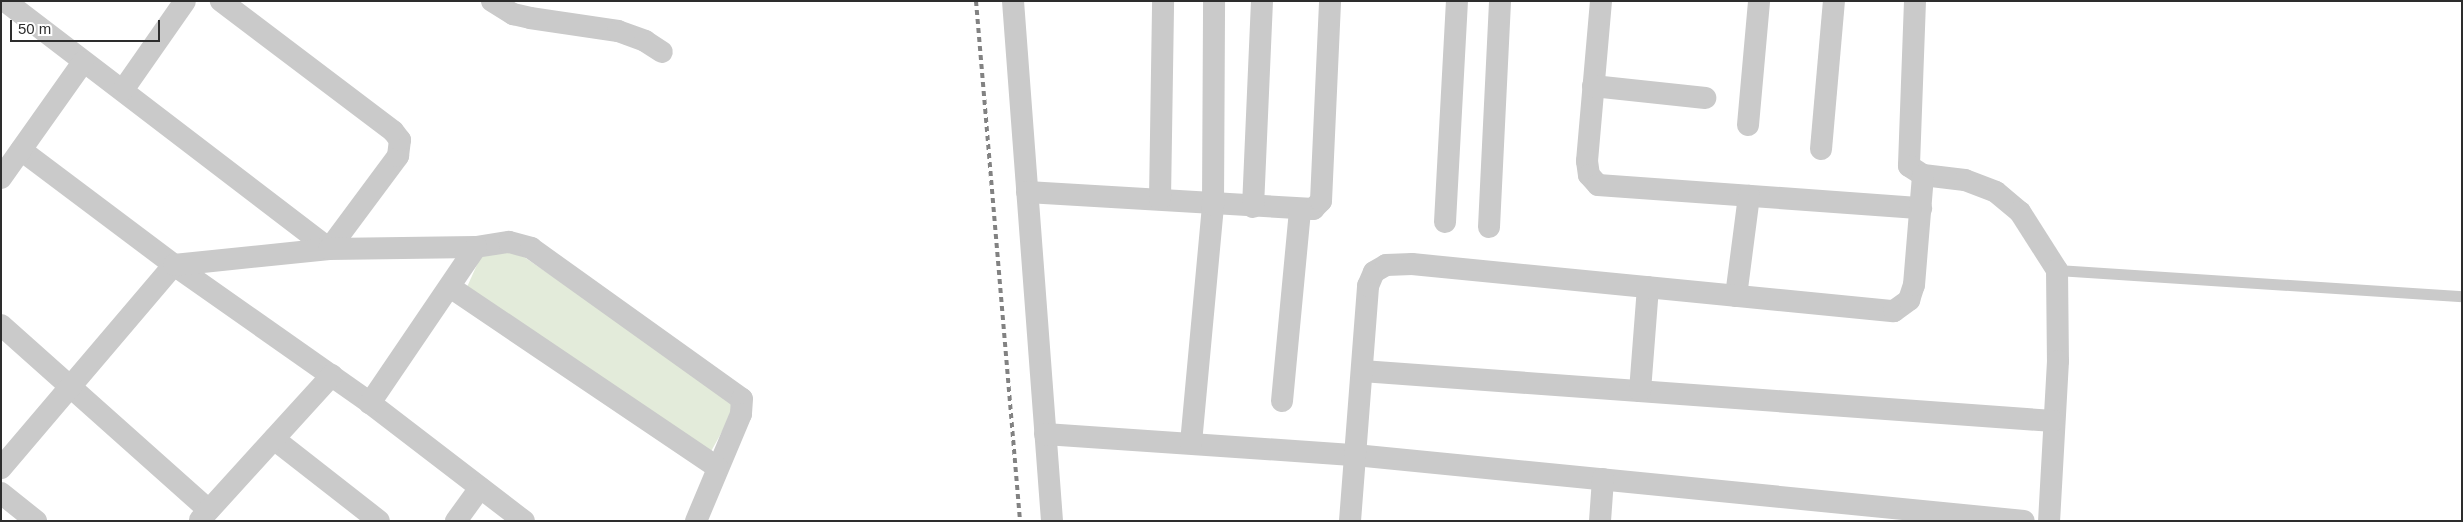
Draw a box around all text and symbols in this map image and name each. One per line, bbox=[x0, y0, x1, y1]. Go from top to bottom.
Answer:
scale bar bbox=[12, 10, 162, 42]
text: 50 m bbox=[18, 20, 51, 37]

